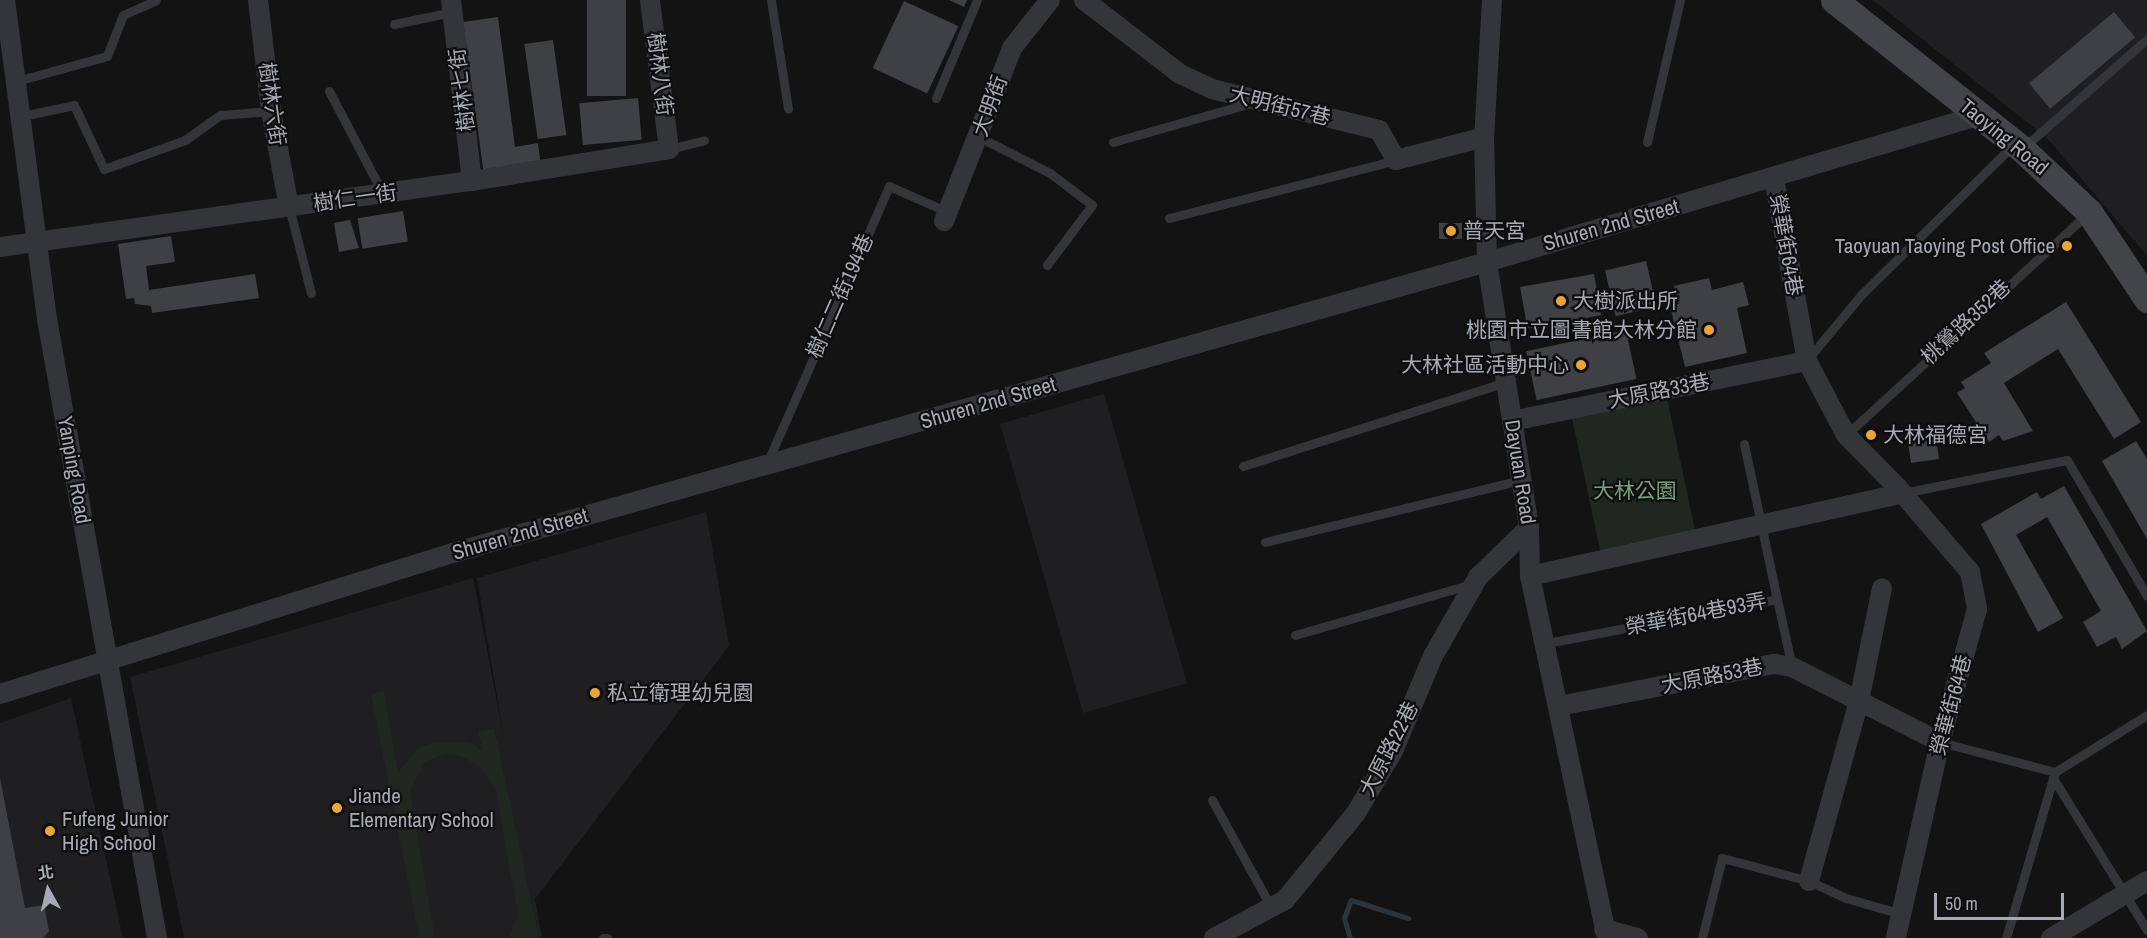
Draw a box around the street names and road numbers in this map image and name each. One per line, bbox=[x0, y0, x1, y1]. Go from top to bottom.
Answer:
street label: 樹林八街 bbox=[642, 31, 678, 117]
street label: 樹林七街 bbox=[444, 47, 480, 133]
street label: 樹林六街 bbox=[254, 61, 290, 147]
street label: 大明街 bbox=[967, 72, 1013, 140]
street label: 大明街57巷 bbox=[1227, 81, 1333, 131]
street label: Taoying Road bbox=[1955, 94, 2053, 180]
street label: 樹仁一街 bbox=[312, 180, 398, 216]
street label: 榮華街64巷 bbox=[1765, 192, 1807, 298]
street label: Shuren 2nd Street bbox=[1540, 194, 1682, 256]
street label: 樹仁二街194巷 bbox=[801, 230, 879, 362]
street label: 桃鶯路352巷 bbox=[1916, 274, 2016, 370]
street label: 大原路33巷 bbox=[1606, 369, 1712, 413]
street label: Shuren 2nd Street bbox=[917, 372, 1059, 434]
street label: Yanping Road bbox=[52, 414, 96, 526]
street label: Dayuan Road bbox=[1499, 418, 1541, 526]
street label: Shuren 2nd Street bbox=[449, 503, 591, 565]
street label: 榮華街64巷93弄 bbox=[1623, 588, 1769, 640]
street label: 榮華街64巷 bbox=[1925, 652, 1977, 758]
street label: 大原路53巷 bbox=[1659, 654, 1765, 698]
street label: 大原路22巷 bbox=[1354, 697, 1424, 801]

